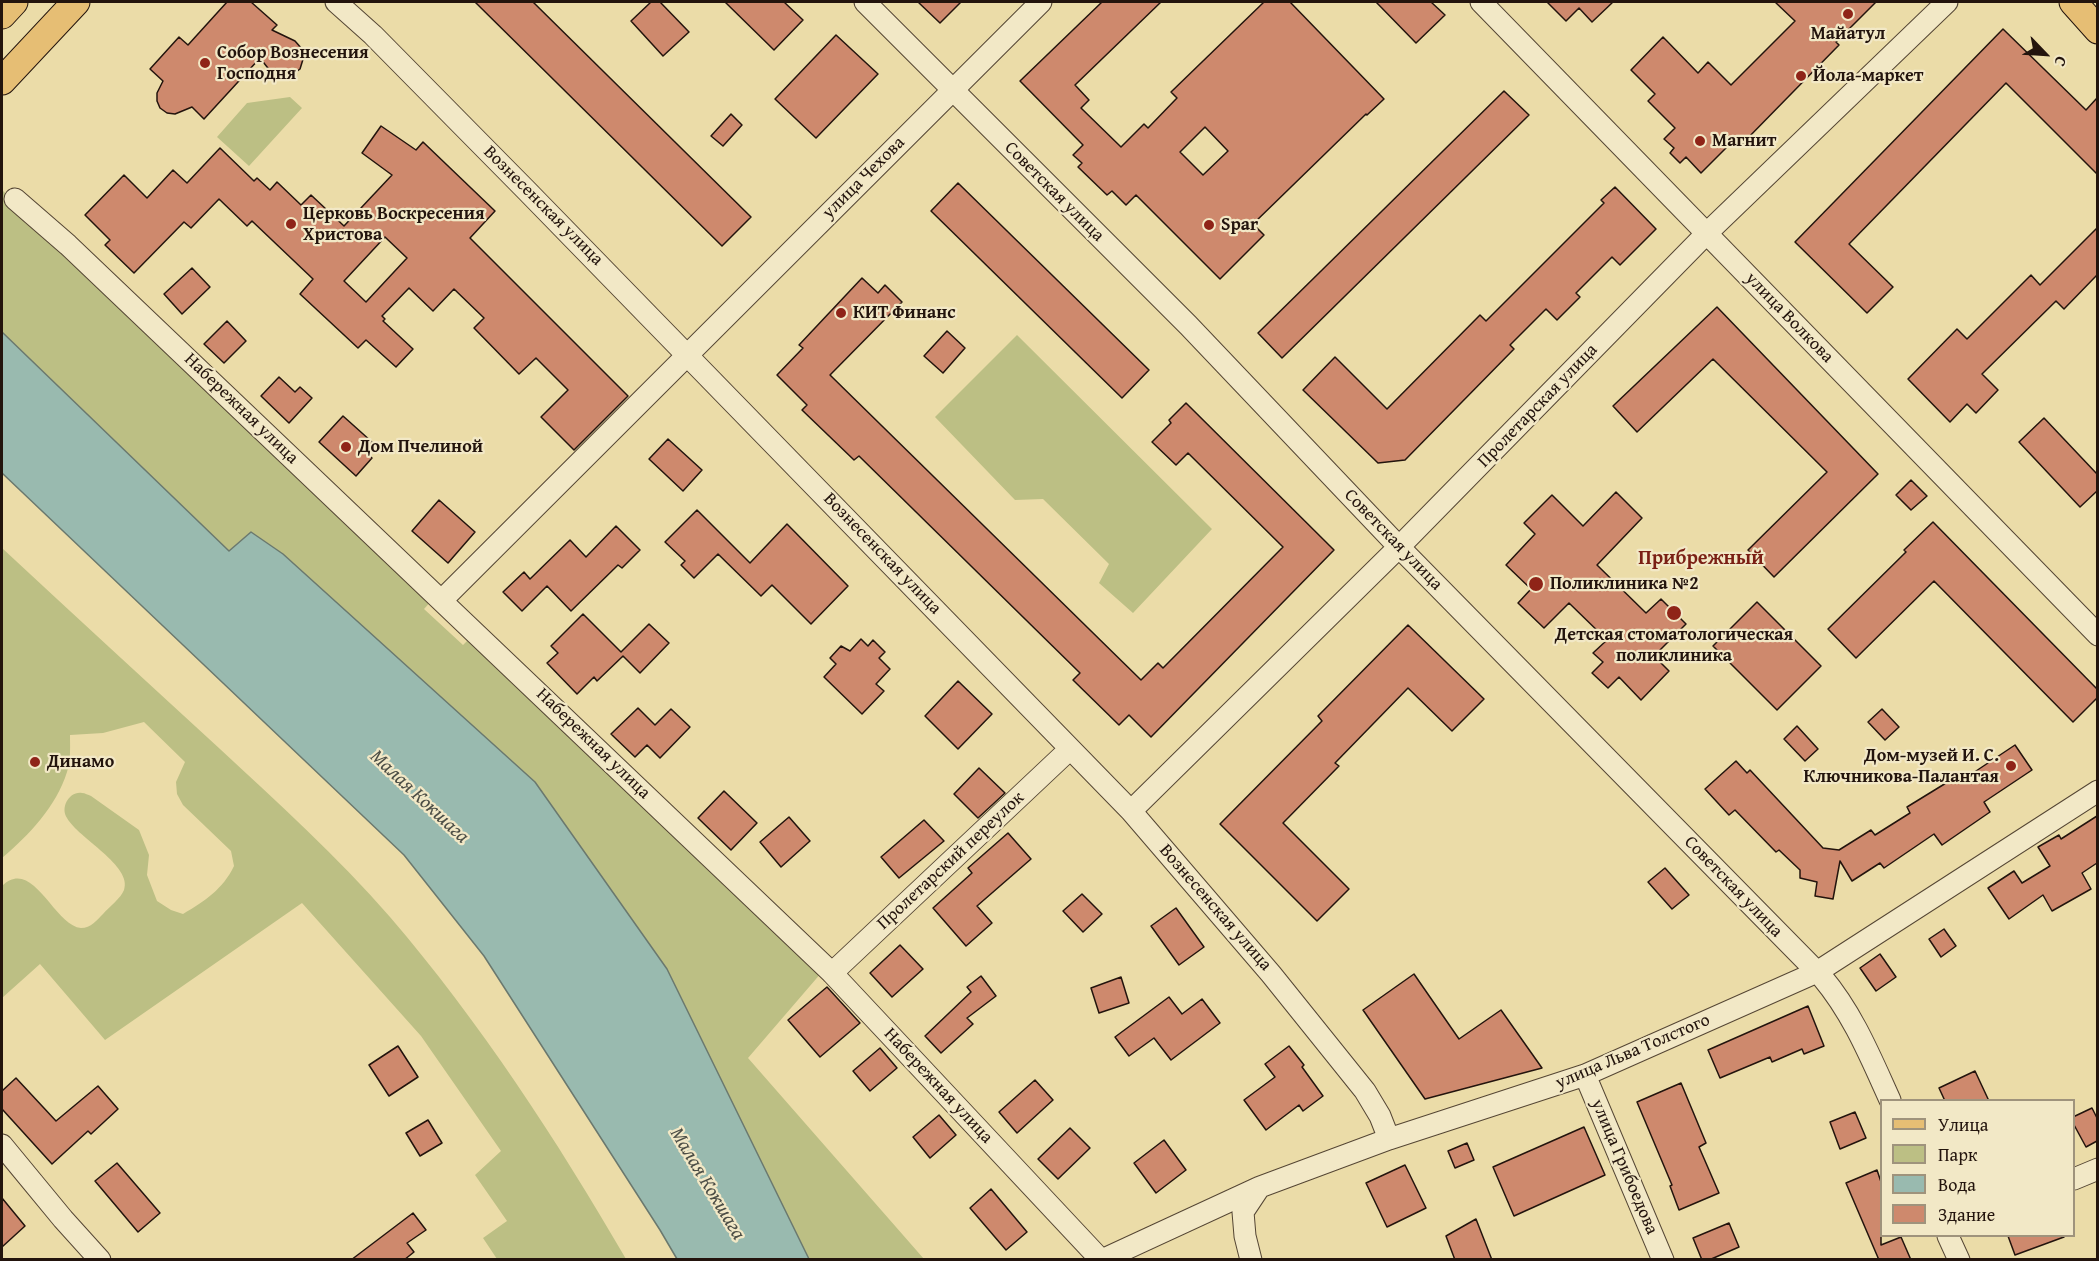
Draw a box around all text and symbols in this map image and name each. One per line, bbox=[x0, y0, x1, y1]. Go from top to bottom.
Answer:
marker: Майатул bbox=[1841, 7, 1855, 21]
place label: Майатул bbox=[1811, 23, 1885, 45]
north arrow bbox=[2015, 24, 2075, 84]
place label: Собор Вознесения Господня bbox=[217, 42, 369, 84]
text: С bbox=[2049, 52, 2074, 71]
marker: Собор Вознесения Господня bbox=[198, 56, 212, 70]
place label: Йола-маркет bbox=[1813, 65, 1923, 87]
marker: Йола-маркет bbox=[1794, 69, 1808, 83]
place label: Магнит bbox=[1712, 130, 1776, 152]
street label: улица Чехова bbox=[818, 132, 910, 224]
marker: Магнит bbox=[1693, 134, 1707, 148]
street label: Советская улица bbox=[1000, 138, 1108, 246]
street label: Вознесенская улица bbox=[479, 142, 607, 270]
place label: Церковь Воскресения Христова bbox=[303, 203, 485, 246]
place label: Spar bbox=[1221, 214, 1258, 236]
marker: Церковь Воскресения Христова bbox=[284, 217, 298, 231]
marker: Spar bbox=[1202, 218, 1216, 232]
street label: улица Волкова bbox=[1740, 268, 1838, 368]
place label: КИТ Финанс bbox=[853, 302, 955, 324]
marker: КИТ Финанс bbox=[834, 306, 848, 320]
street label: Пролетарская улица bbox=[1473, 340, 1603, 472]
street label: Набережная улица bbox=[179, 349, 303, 469]
place label: Дом Пчелиной bbox=[358, 436, 483, 458]
marker: Дом Пчелиной bbox=[339, 440, 353, 454]
street label: Советская улица bbox=[1339, 485, 1447, 595]
street label: Вознесенская улица bbox=[818, 489, 946, 619]
district label: Прибрежный bbox=[1638, 547, 1764, 571]
place label: Поликлиника №2 bbox=[1550, 573, 1699, 595]
marker: Поликлиника №2 bbox=[1527, 575, 1545, 593]
marker: Детская стоматологическая поликлиника bbox=[1665, 604, 1683, 622]
place label: Детская стоматологическая поликлиника bbox=[1555, 624, 1793, 666]
street label: Набережная улица bbox=[531, 684, 655, 804]
water label: Малая Кокшага bbox=[364, 745, 474, 849]
place label: Дом-музей И. С. Ключникова-Палантая bbox=[1803, 745, 1999, 788]
place label: Динамо bbox=[47, 751, 114, 773]
marker: Динамо bbox=[28, 755, 42, 769]
marker: Дом-музей И. С. Ключникова-Палантая bbox=[2004, 759, 2018, 773]
street label: Пролетарский переулок bbox=[873, 787, 1029, 935]
street label: Советская улица bbox=[1679, 832, 1787, 942]
street label: Вознесенская улица bbox=[1154, 840, 1276, 976]
street label: улица Льва Толстого bbox=[1553, 1010, 1713, 1094]
street label: Набережная улица bbox=[879, 1024, 997, 1148]
street label: улица Грибоедова bbox=[1586, 1096, 1662, 1238]
legend bbox=[1880, 1099, 2075, 1237]
text: Улица bbox=[1938, 1111, 1988, 1138]
water label: Малая Кокшага bbox=[664, 1123, 750, 1245]
text: Парк bbox=[1938, 1141, 1977, 1168]
text: Вода bbox=[1938, 1171, 1976, 1198]
text: Здание bbox=[1938, 1201, 1995, 1228]

